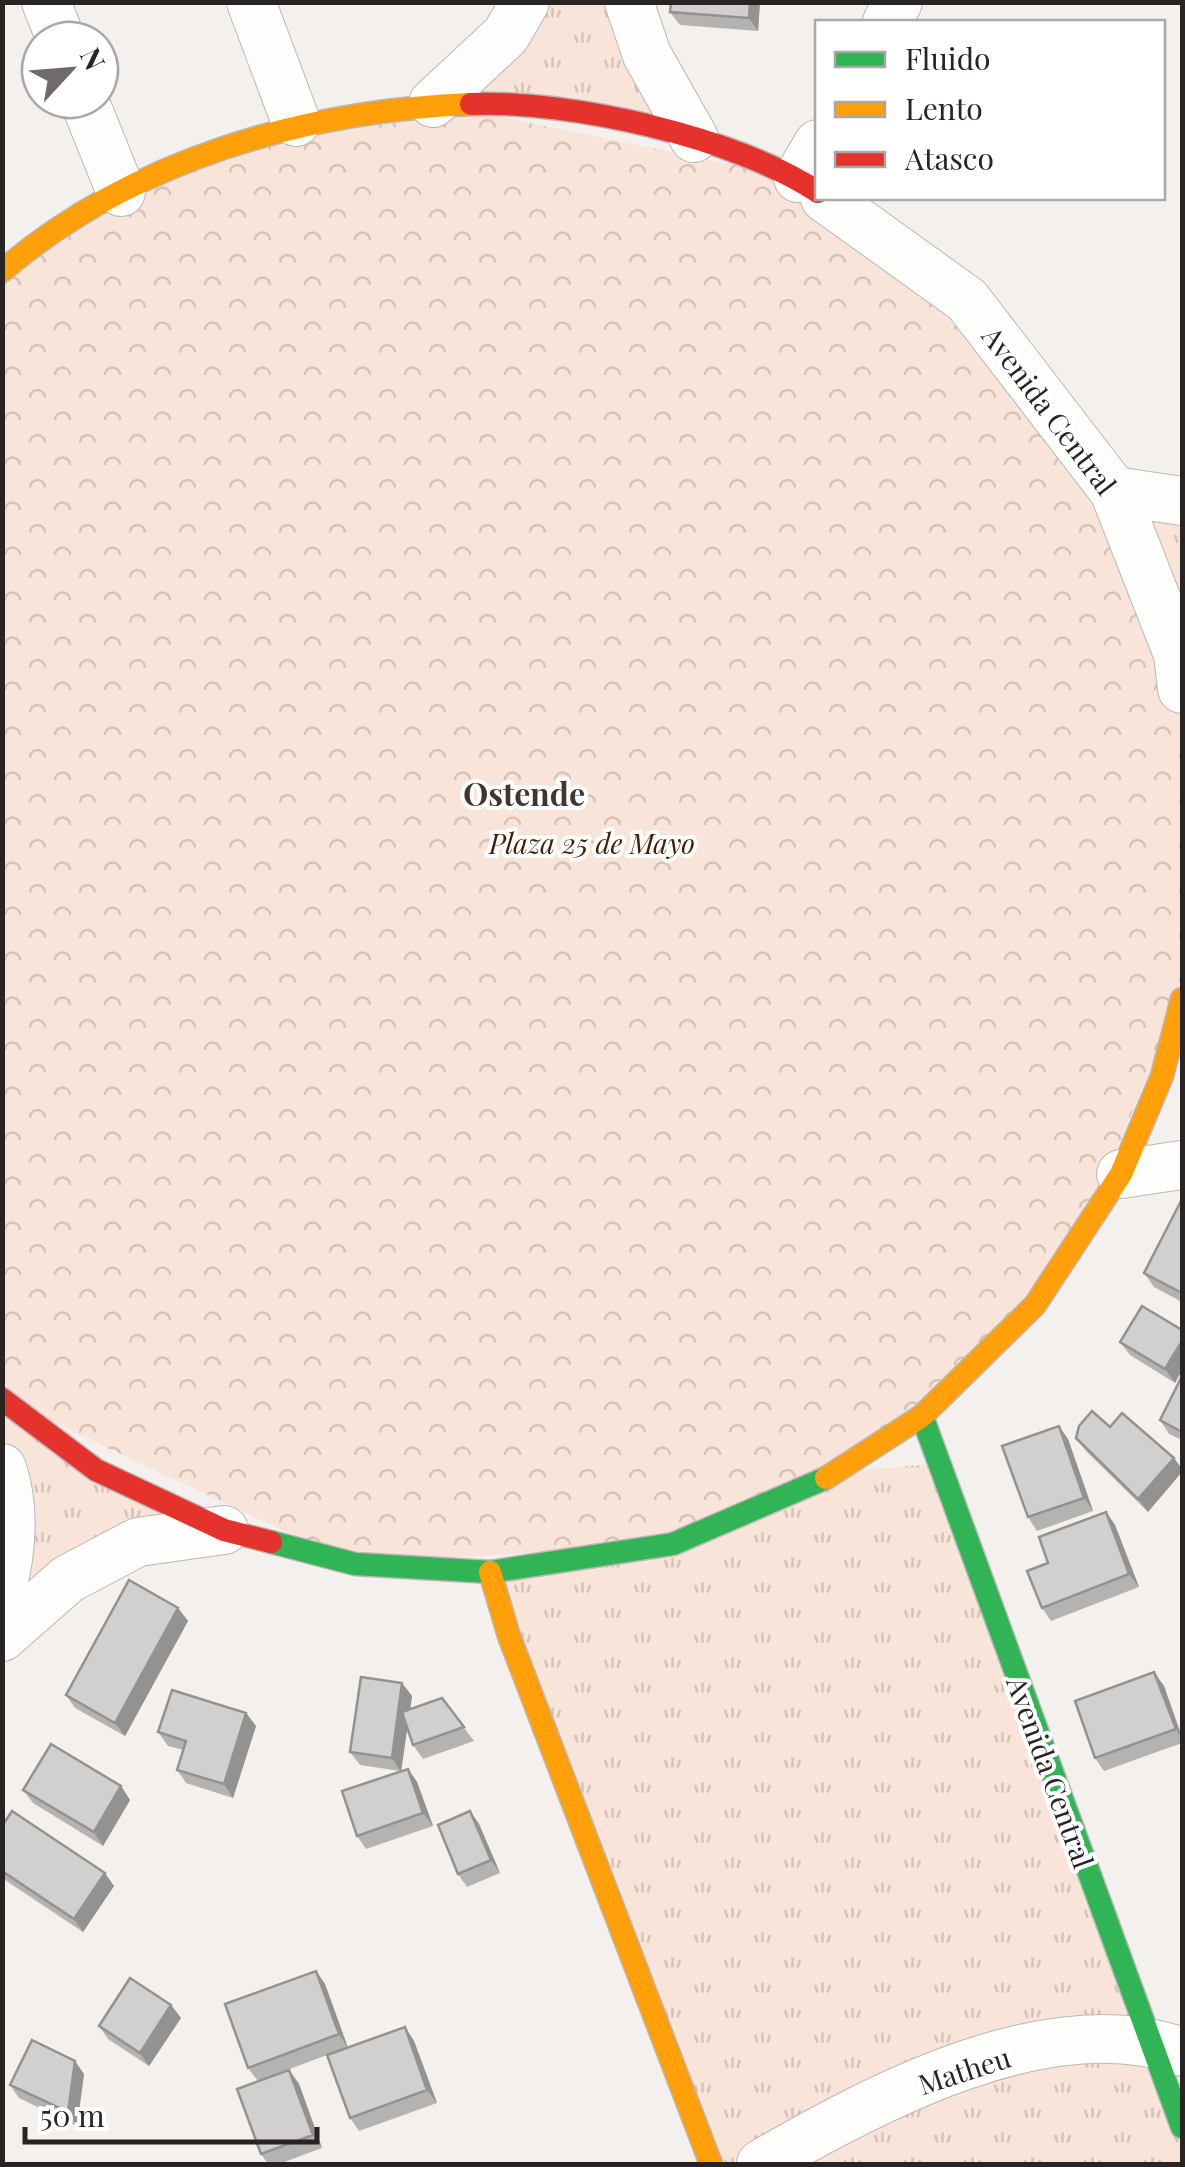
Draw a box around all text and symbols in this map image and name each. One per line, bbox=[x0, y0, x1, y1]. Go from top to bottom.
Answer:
north arrow bbox=[20, 20, 120, 120]
legend bbox=[815, 20, 1165, 200]
text: Fluido bbox=[905, 38, 991, 78]
text: N bbox=[73, 41, 115, 76]
text: Lento bbox=[905, 88, 983, 128]
text: Atasco bbox=[904, 138, 994, 178]
street label: Avenida Central bbox=[974, 318, 1125, 502]
district label: Ostende bbox=[463, 771, 585, 814]
park label: Plaza 25 de Mayo bbox=[488, 824, 695, 861]
street label: Avenida Central bbox=[999, 1670, 1103, 1873]
street label: Matheu bbox=[913, 2038, 1015, 2102]
scale bar bbox=[25, 2082, 318, 2144]
text: 50 m bbox=[40, 2095, 105, 2135]

